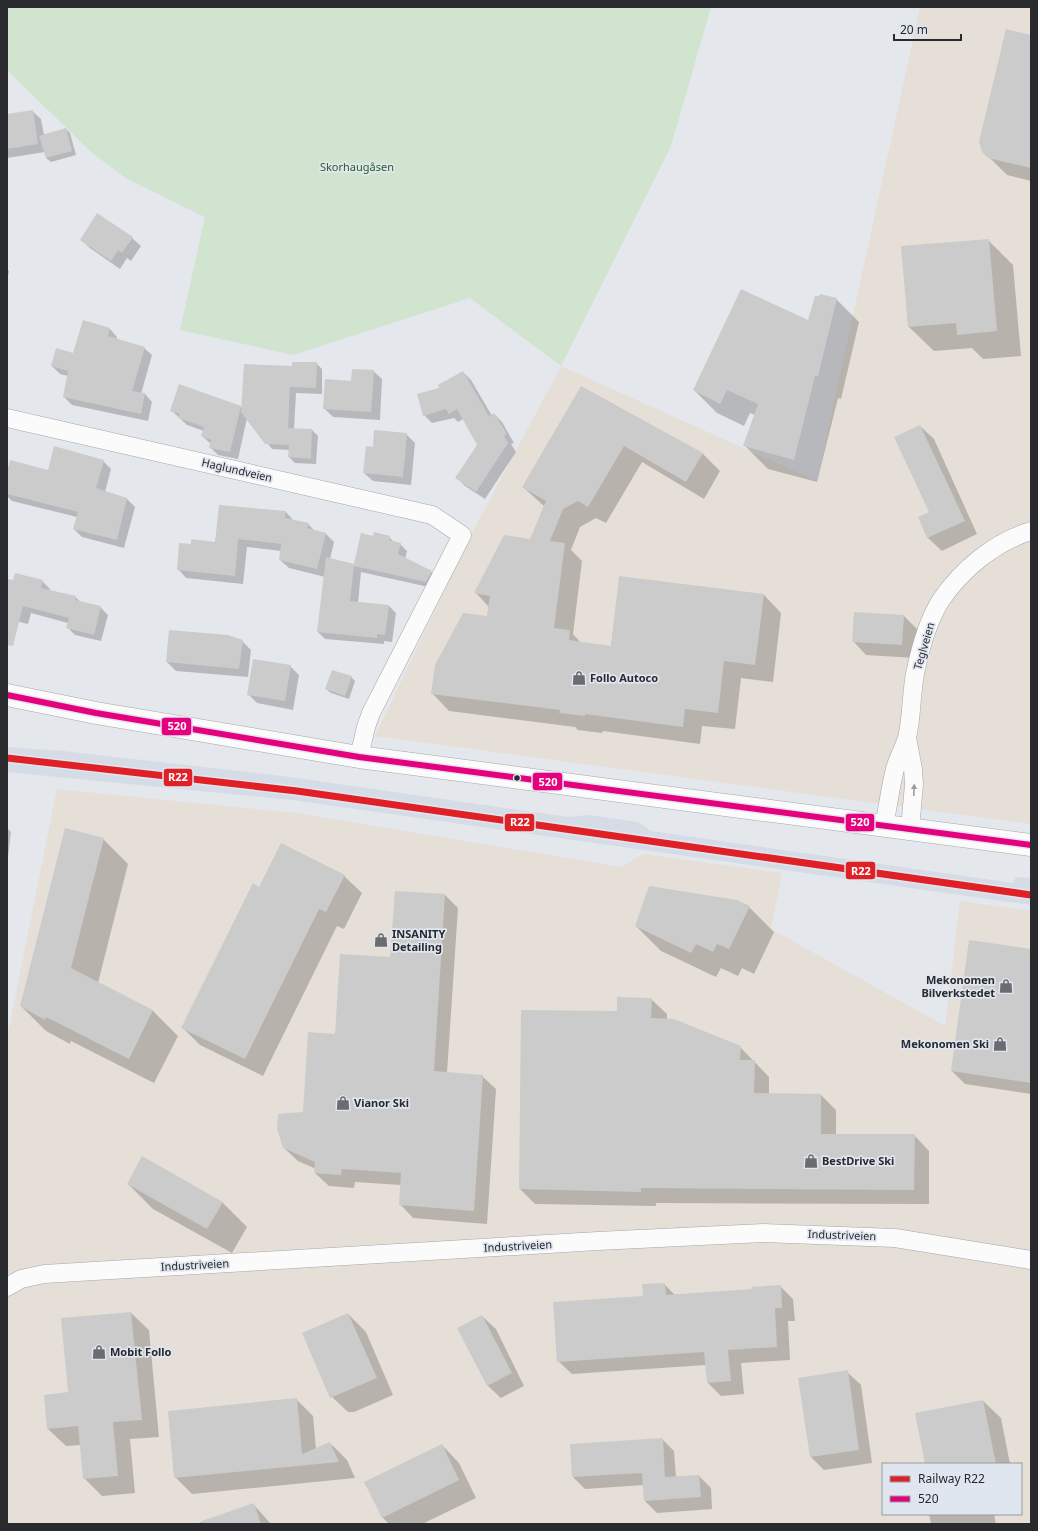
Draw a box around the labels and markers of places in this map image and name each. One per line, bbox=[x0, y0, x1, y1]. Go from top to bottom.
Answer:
shop icon: Follo Autoco bbox=[571, 670, 587, 686]
place label: Follo Autoco bbox=[590, 670, 658, 685]
unlabelled marker bbox=[512, 773, 522, 783]
place label: INSANITY Detailing bbox=[392, 926, 445, 954]
shop icon: INSANITY Detailing bbox=[373, 932, 389, 948]
place label: Mekonomen Bilverkstedet bbox=[921, 972, 995, 1000]
shop icon: Mekonomen Bilverkstedet bbox=[998, 978, 1014, 994]
place label: Mekonomen Ski bbox=[901, 1036, 989, 1051]
shop icon: Mekonomen Ski bbox=[992, 1036, 1008, 1052]
shop icon: Vianor Ski bbox=[335, 1095, 351, 1111]
place label: Vianor Ski bbox=[354, 1095, 409, 1110]
shop icon: BestDrive Ski bbox=[803, 1153, 819, 1169]
place label: BestDrive Ski bbox=[822, 1153, 894, 1168]
shop icon: Mobit Follo bbox=[91, 1344, 107, 1360]
place label: Mobit Follo bbox=[110, 1344, 172, 1359]

